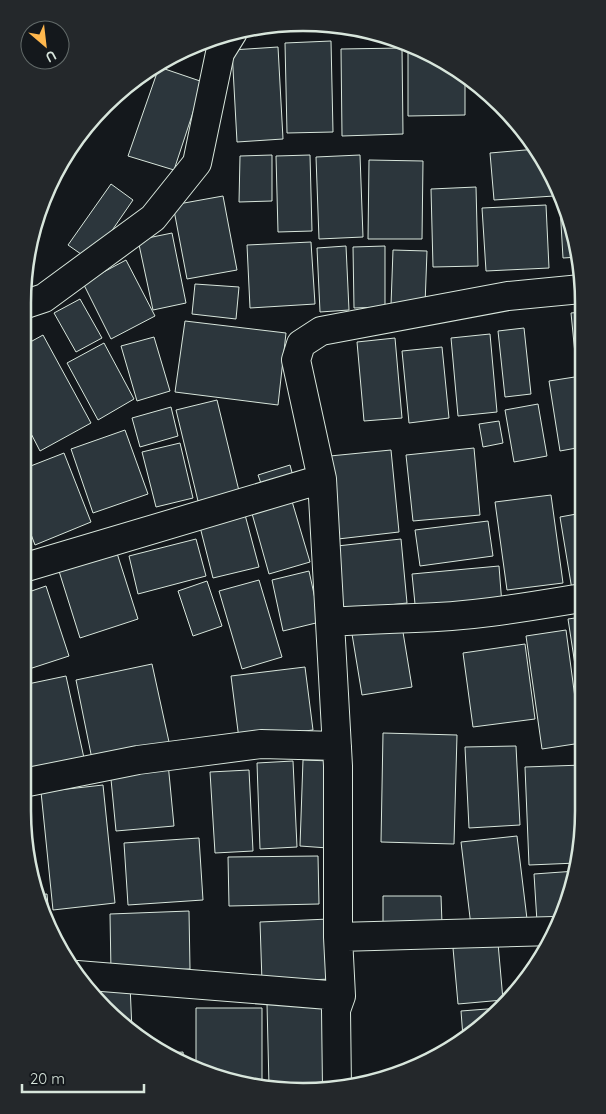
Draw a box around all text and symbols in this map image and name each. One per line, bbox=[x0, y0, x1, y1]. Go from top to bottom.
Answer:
north arrow bbox=[20, 20, 70, 70]
text: U bbox=[43, 46, 60, 67]
scale bar bbox=[22, 1062, 145, 1094]
text: 20 m bbox=[30, 1069, 65, 1088]

